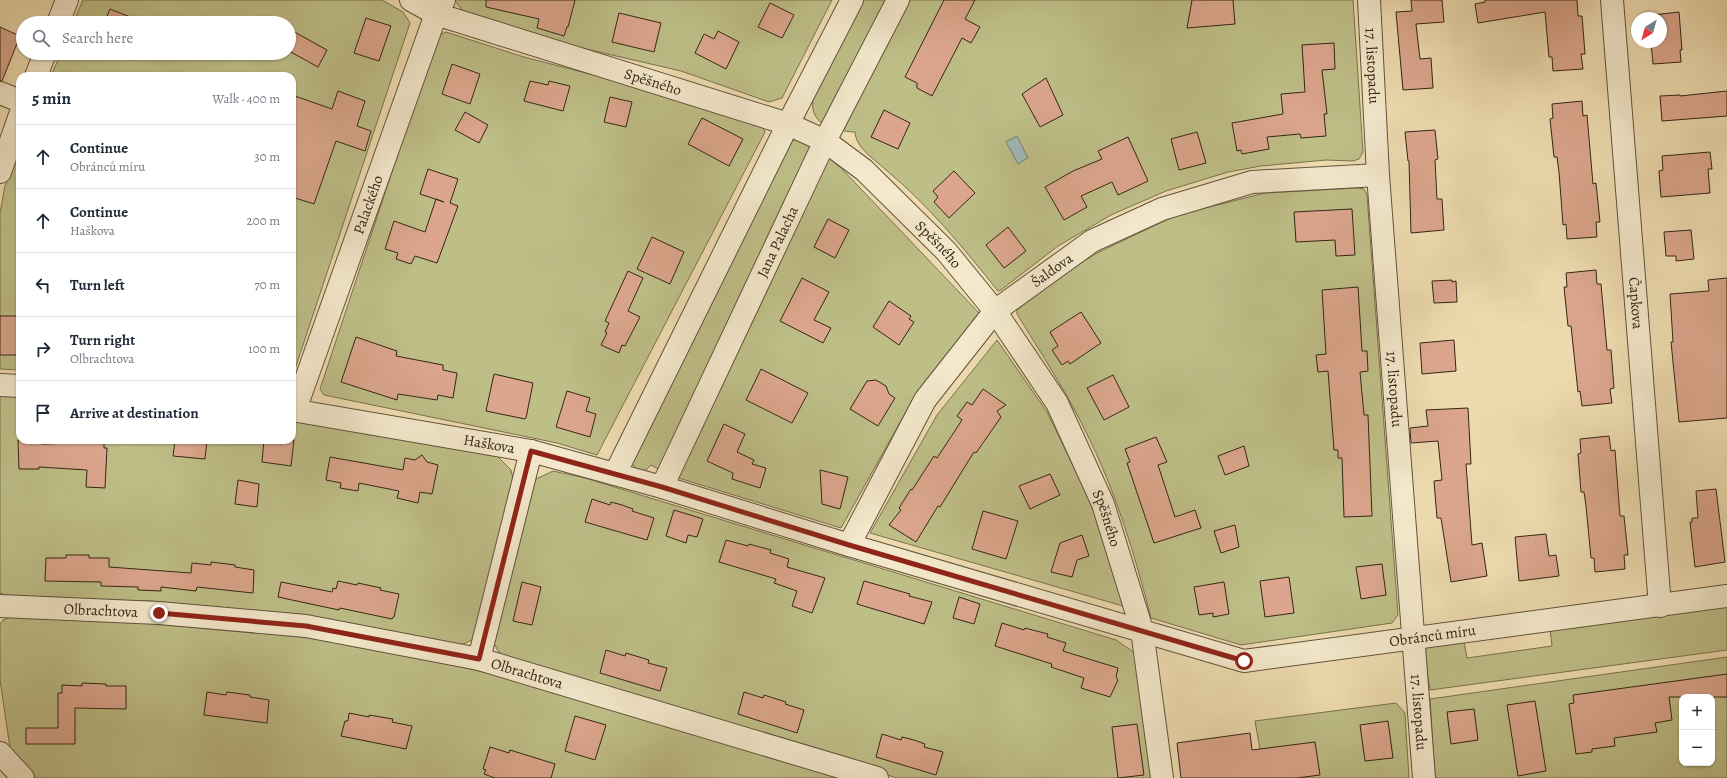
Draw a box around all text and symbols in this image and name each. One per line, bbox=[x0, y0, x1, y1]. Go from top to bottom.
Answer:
north arrow bbox=[1631, 12, 1667, 48]
search box bbox=[16, 16, 296, 60]
icon: search bbox=[30, 27, 52, 49]
street label: 17. listopadu bbox=[1360, 27, 1384, 105]
text: Search here bbox=[62, 28, 133, 48]
street label: Spěšného bbox=[622, 63, 684, 100]
text: 5 min bbox=[32, 87, 71, 110]
text: Walk · 400 m bbox=[212, 90, 280, 107]
text: Continue bbox=[70, 138, 128, 158]
icon: ahead bbox=[32, 146, 54, 168]
text: 30 m bbox=[254, 148, 280, 165]
text: Obránců míru bbox=[70, 158, 145, 175]
street label: Palackého bbox=[348, 172, 388, 237]
text: Continue bbox=[70, 202, 128, 222]
street label: Jana Palacha bbox=[752, 203, 803, 281]
icon: ahead bbox=[32, 210, 54, 232]
text: 200 m bbox=[247, 212, 280, 229]
street label: Spěšného bbox=[911, 216, 966, 272]
text: Haškova bbox=[70, 222, 115, 239]
street label: Šaldova bbox=[1027, 248, 1077, 292]
icon: left bbox=[32, 274, 54, 296]
text: Turn left bbox=[70, 275, 125, 295]
text: 70 m bbox=[254, 276, 280, 293]
street label: Čapkova bbox=[1624, 276, 1648, 330]
text: Turn right bbox=[70, 330, 135, 350]
icon: right bbox=[32, 338, 54, 360]
text: 100 m bbox=[248, 340, 280, 357]
text: Olbrachtova bbox=[70, 350, 134, 367]
street label: 17. listopadu bbox=[1381, 350, 1407, 429]
icon: arrive bbox=[32, 402, 54, 424]
text: Arrive at destination bbox=[70, 403, 199, 423]
street label: Haškova bbox=[462, 430, 516, 458]
street label: Spěšného bbox=[1088, 486, 1126, 549]
street label: Olbrachtova bbox=[63, 599, 138, 622]
route end bbox=[150, 604, 168, 622]
street label: Obránců míru bbox=[1388, 620, 1478, 651]
route start bbox=[1235, 652, 1253, 670]
street label: Olbrachtova bbox=[489, 653, 566, 694]
street label: 17. listopadu bbox=[1406, 673, 1432, 752]
map controls bbox=[1679, 694, 1715, 766]
button: + bbox=[1679, 694, 1715, 730]
button: − bbox=[1679, 730, 1715, 766]

